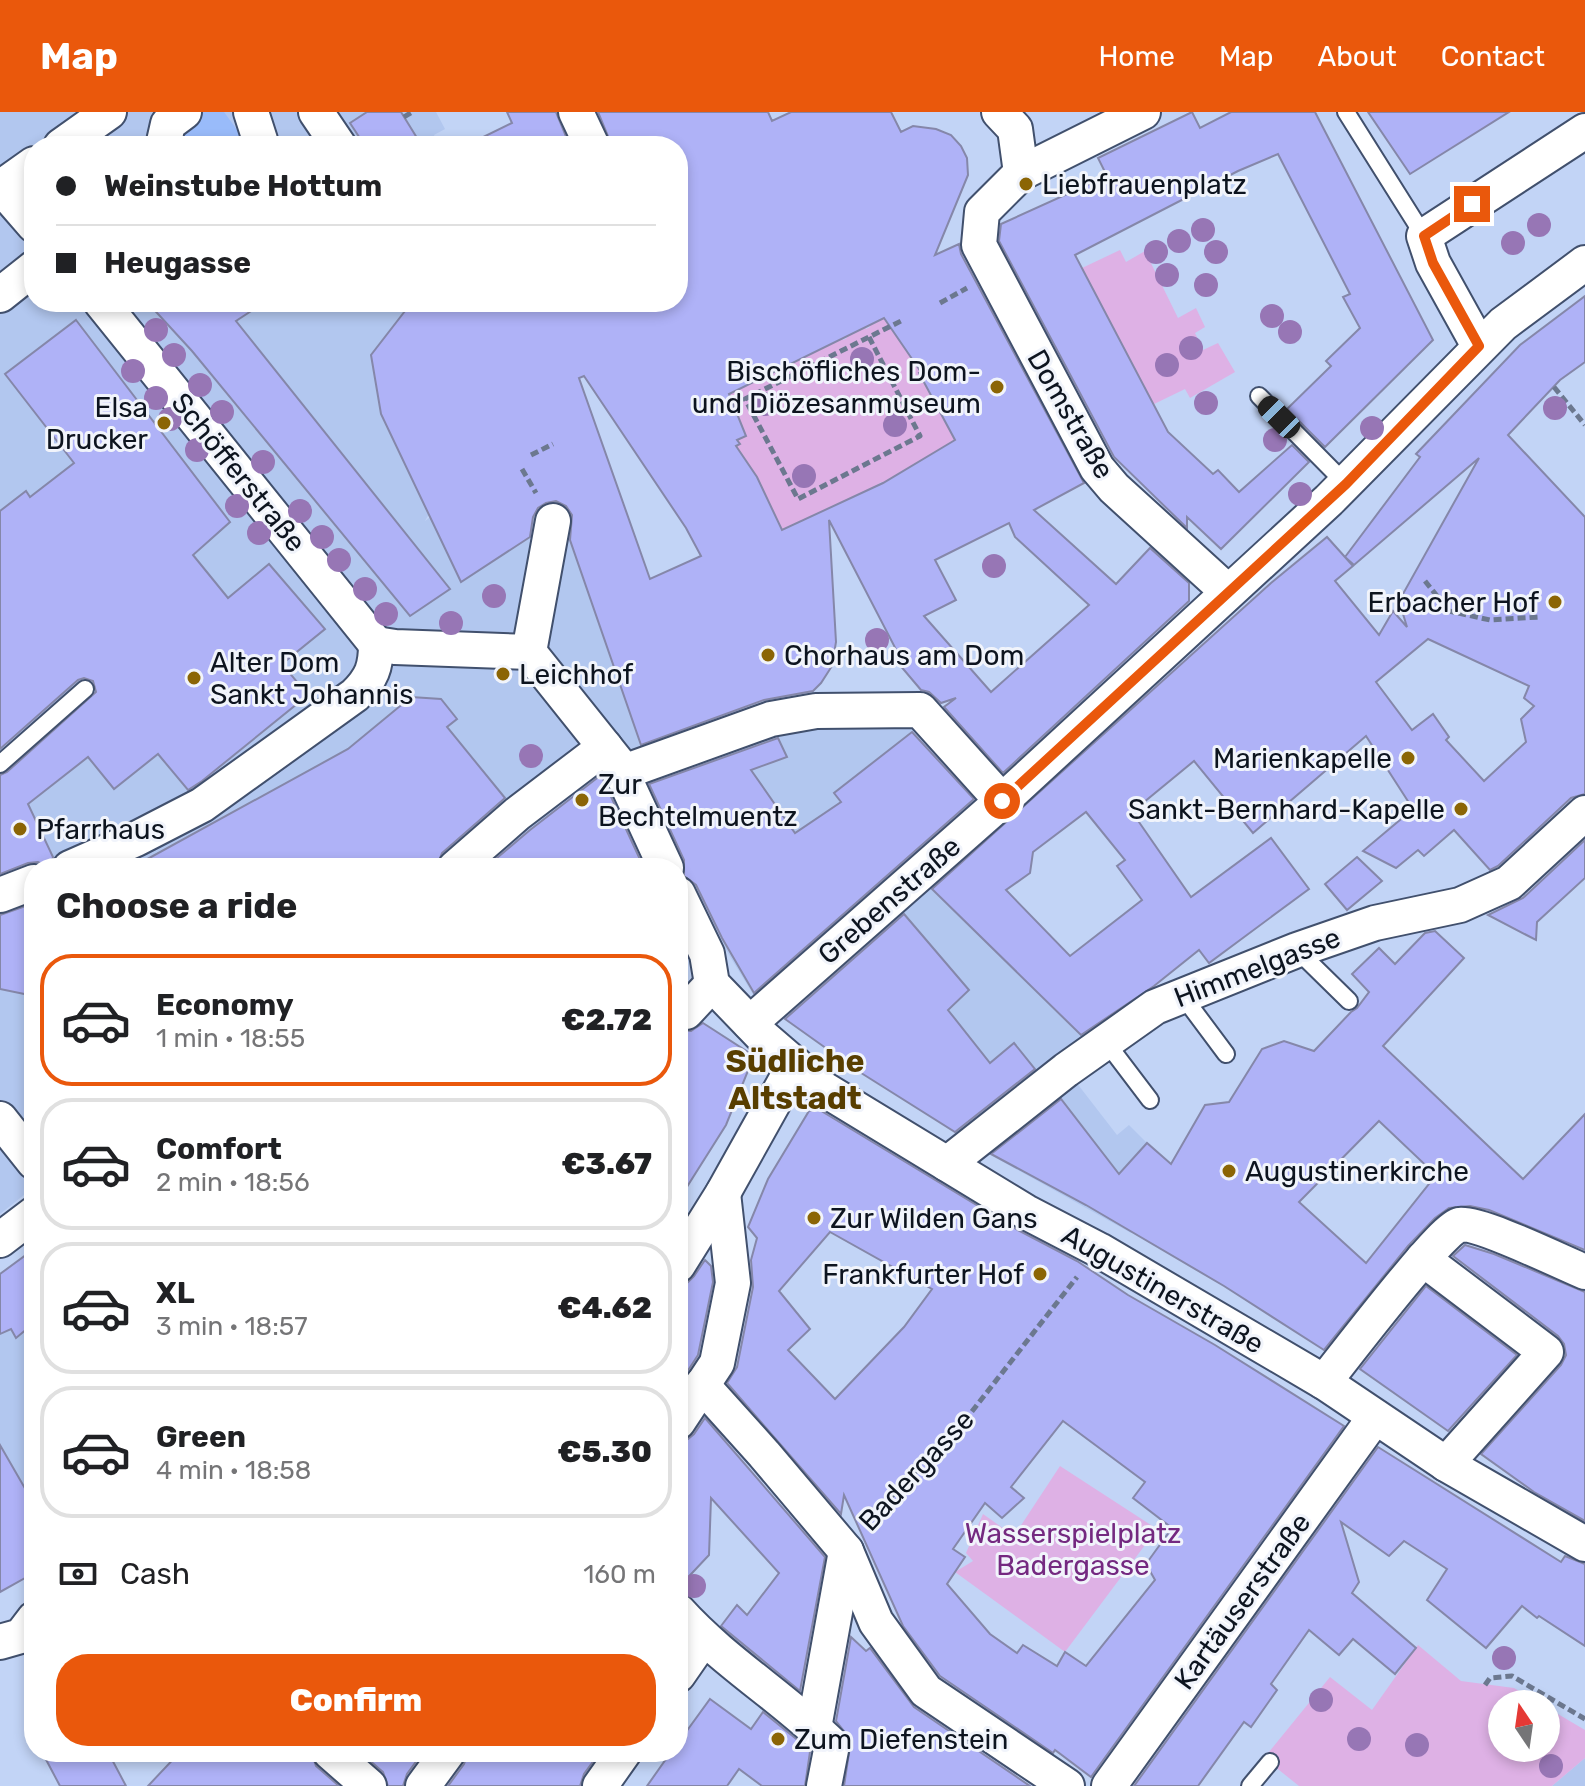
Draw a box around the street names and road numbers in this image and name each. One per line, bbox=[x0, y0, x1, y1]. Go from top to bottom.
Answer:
street label: Domstraße bbox=[1020, 344, 1121, 485]
street label: Schöfferstraße bbox=[165, 386, 313, 558]
street label: Grebenstraße bbox=[811, 830, 967, 971]
street label: Himmelgasse bbox=[1169, 921, 1345, 1014]
street label: Augustinerstraße bbox=[1056, 1218, 1270, 1361]
street label: Badergasse bbox=[852, 1403, 981, 1538]
street label: Kartäuserstraße bbox=[1167, 1507, 1317, 1696]

